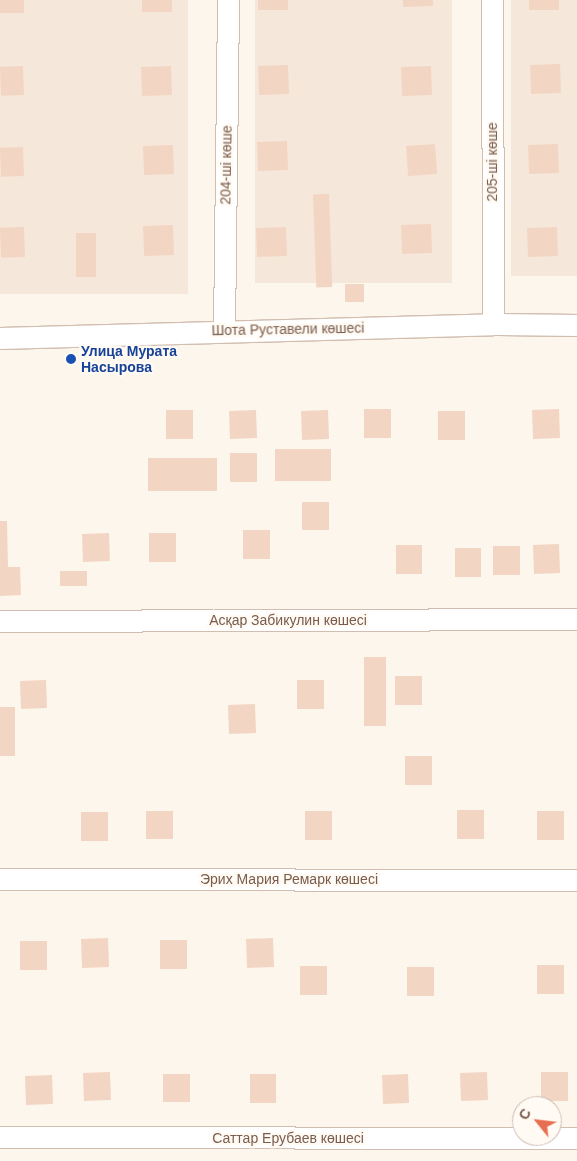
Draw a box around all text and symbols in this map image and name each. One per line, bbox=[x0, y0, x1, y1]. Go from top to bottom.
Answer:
street label: 205-ші көше bbox=[484, 122, 500, 202]
street label: 204-ші көше bbox=[217, 125, 235, 205]
street label: Шота Руставели көшесі bbox=[211, 319, 365, 339]
place label: Улица Мурата Насырова bbox=[81, 343, 177, 376]
marker: Улица Мурата Насырова bbox=[65, 353, 77, 365]
street label: Асқар Забикулин көшесі bbox=[209, 612, 367, 628]
street label: Эрих Мария Ремарк көшесі bbox=[200, 871, 378, 887]
north arrow bbox=[512, 1096, 562, 1146]
text: С bbox=[515, 1106, 534, 1123]
street label: Саттар Ерубаев көшесі bbox=[212, 1130, 364, 1146]

